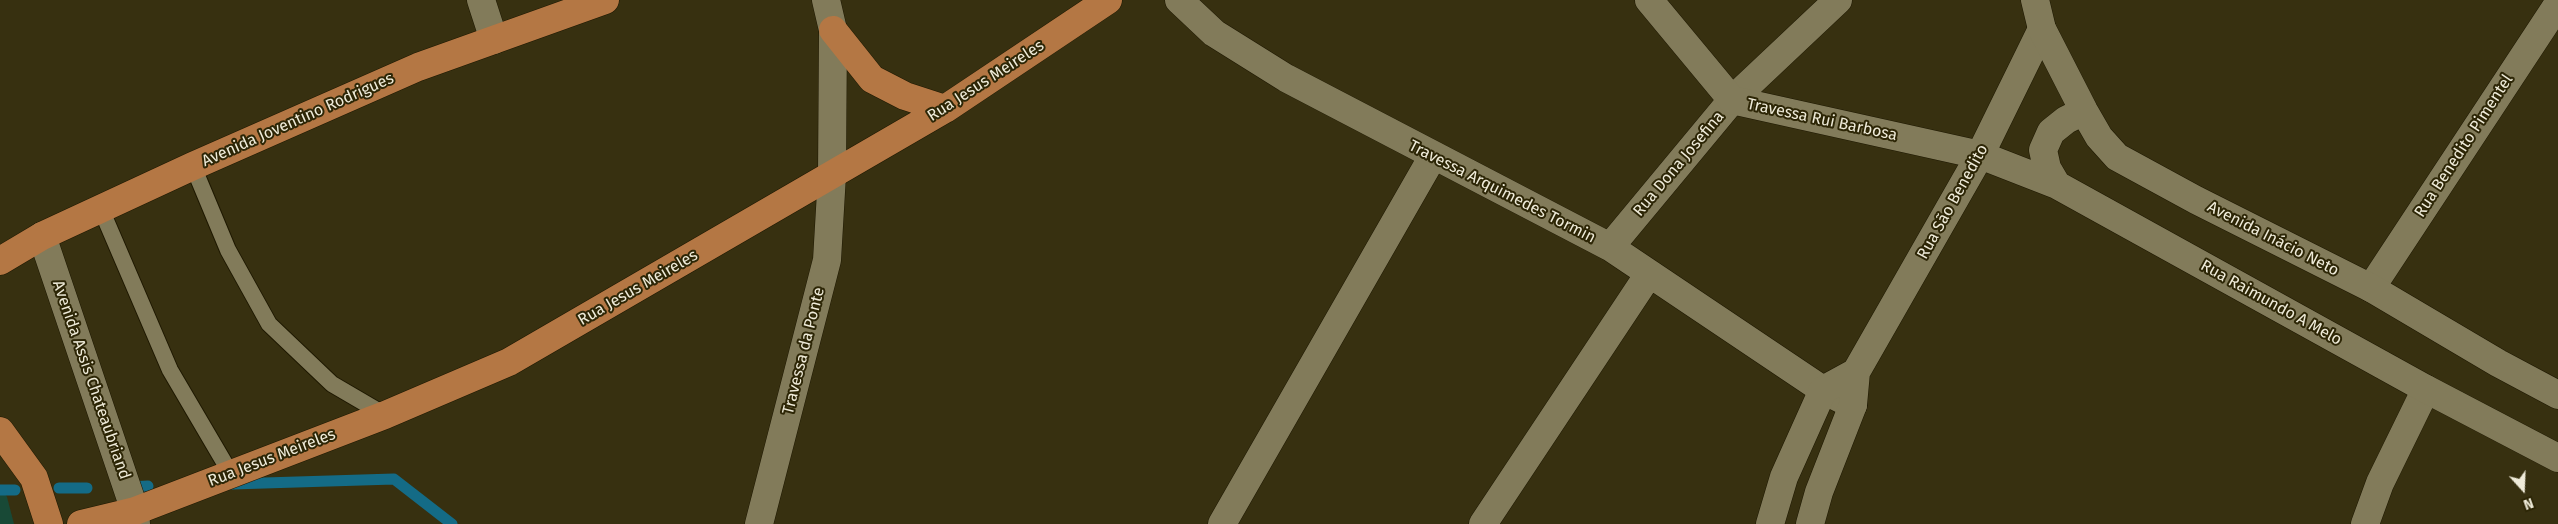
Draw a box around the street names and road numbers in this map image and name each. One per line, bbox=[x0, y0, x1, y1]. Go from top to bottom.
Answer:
street label: Rua Jesus Meireles bbox=[924, 36, 1048, 126]
street label: Avenida Joventino Rodrigues bbox=[199, 69, 397, 171]
street label: Rua Benedito Pimentel bbox=[2411, 71, 2517, 221]
street label: Travessa Rui Barbosa bbox=[1745, 95, 1899, 145]
street label: Rua Dona Josefina bbox=[1629, 107, 1729, 221]
street label: Travessa Arquimedes Tormin bbox=[1405, 136, 1599, 248]
street label: Rua São Benedito bbox=[1913, 141, 1993, 263]
street label: Avenida Inácio Neto bbox=[2204, 197, 2342, 281]
street label: Rua Jesus Meireles bbox=[575, 246, 701, 330]
street label: Rua Raimundo A Melo bbox=[2197, 256, 2345, 350]
street label: Avenida Assis Chateaubriand bbox=[48, 278, 134, 482]
street label: Travessa da Ponte bbox=[779, 285, 829, 417]
street label: Rua Jesus Meireles bbox=[206, 425, 338, 491]

